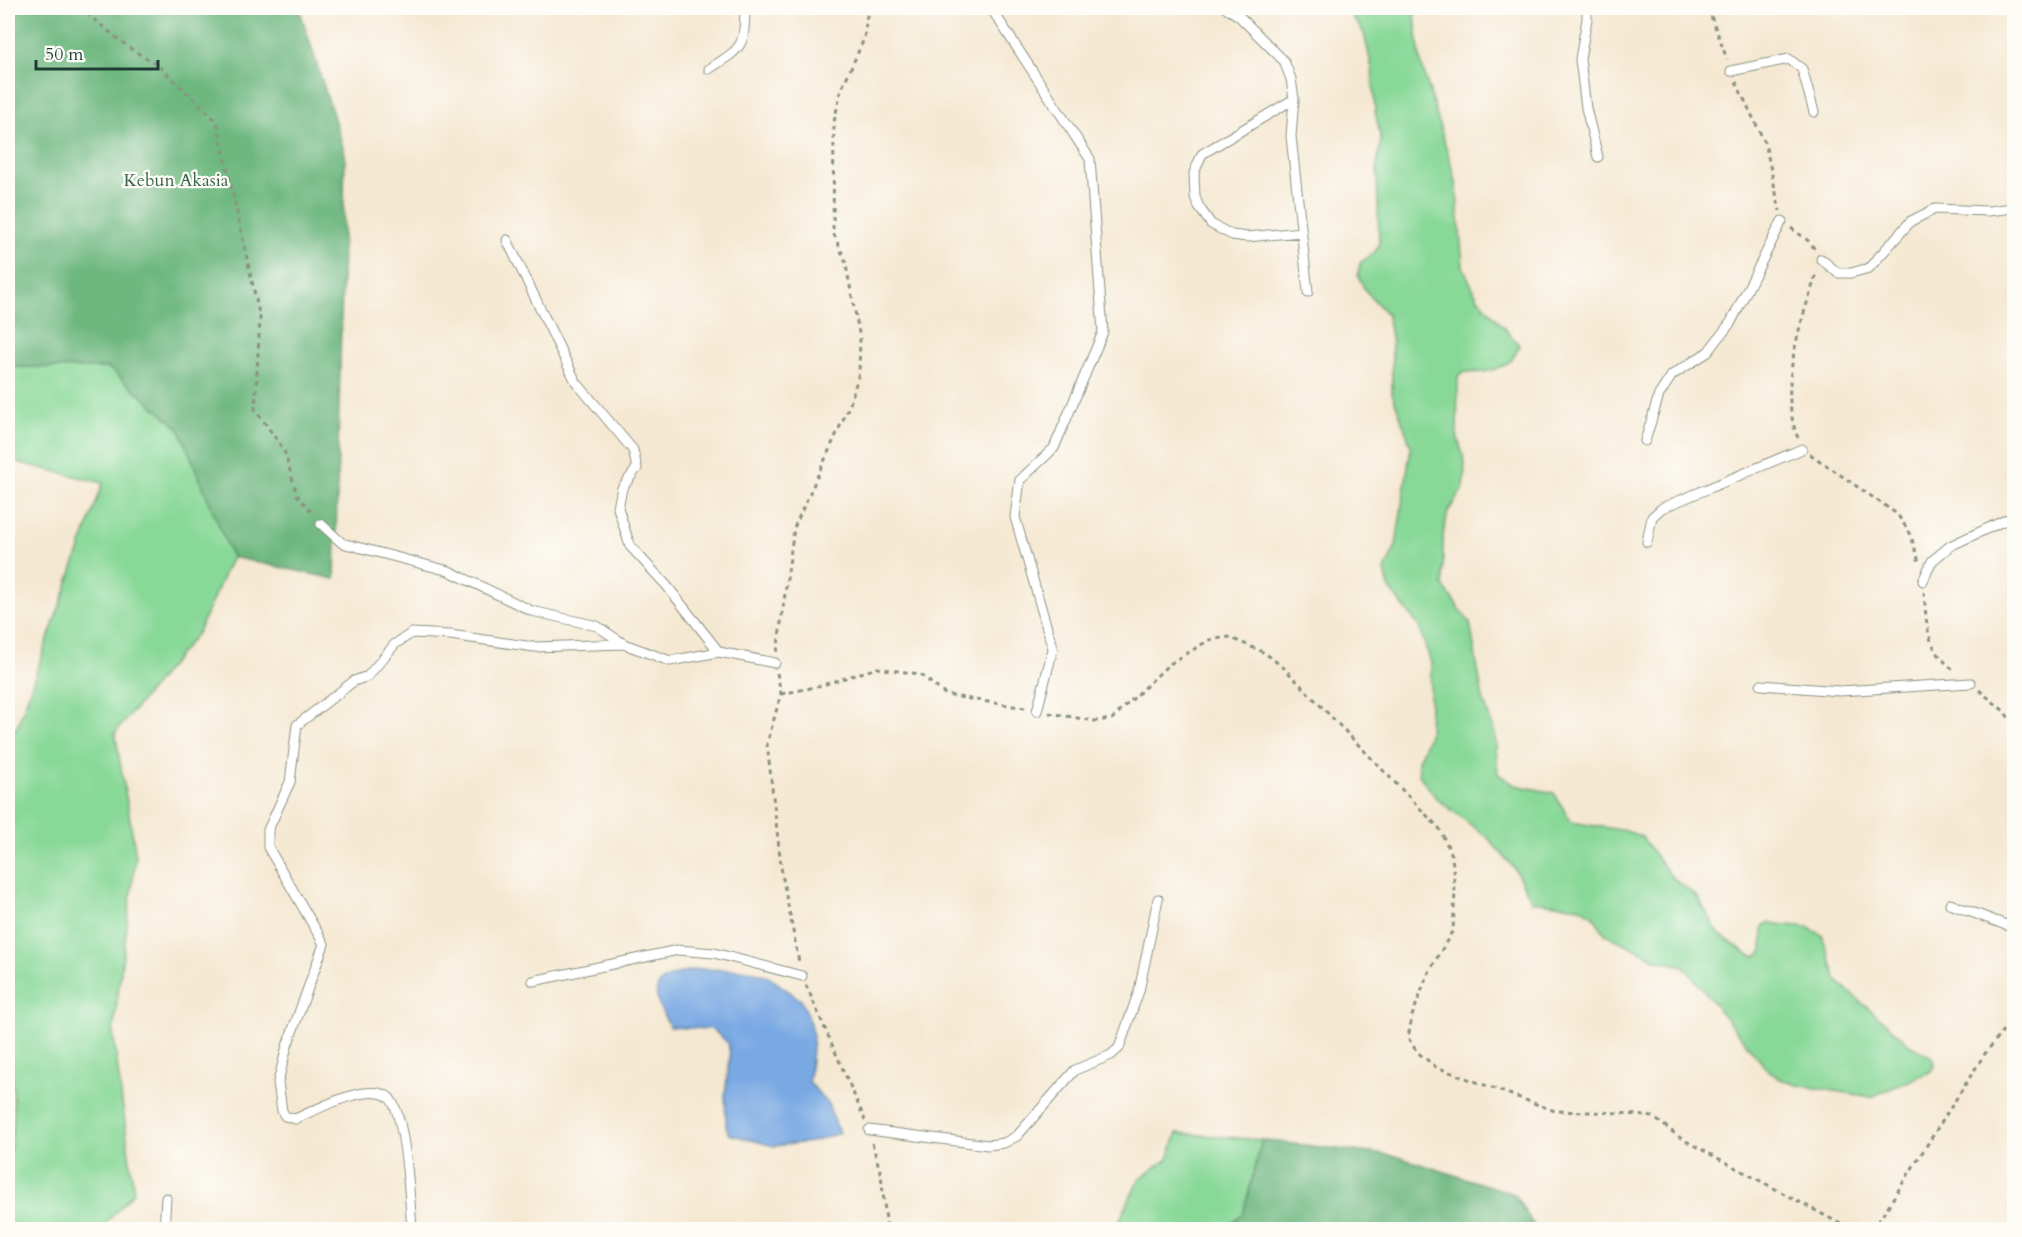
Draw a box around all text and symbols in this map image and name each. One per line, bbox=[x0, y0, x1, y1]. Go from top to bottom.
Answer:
scale bar bbox=[36, 33, 158, 71]
text: 50 m bbox=[45, 42, 84, 67]
park label: Kebun Akasia bbox=[123, 168, 229, 193]

